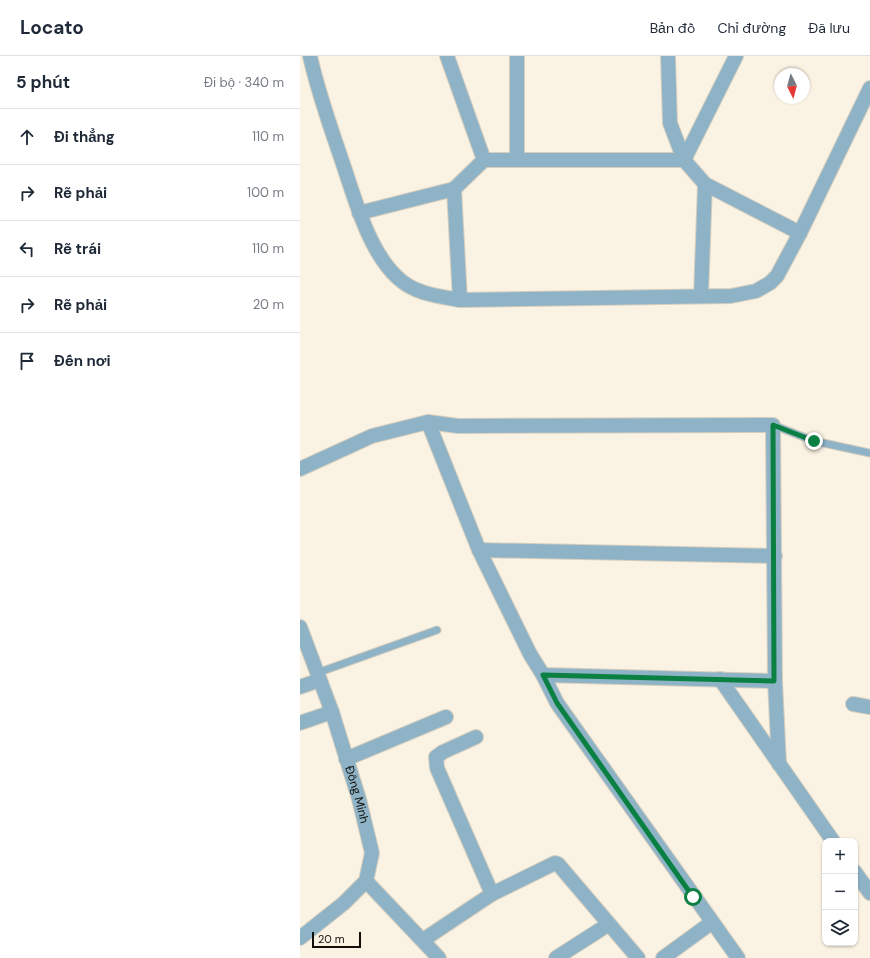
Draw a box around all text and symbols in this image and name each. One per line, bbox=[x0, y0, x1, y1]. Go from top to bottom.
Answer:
text: Locato bbox=[20, 15, 84, 40]
text: Bản đồ bbox=[650, 19, 695, 37]
text: Chỉ đường bbox=[717, 19, 786, 37]
text: Đã lưu bbox=[808, 19, 850, 37]
north arrow bbox=[774, 68, 810, 104]
text: 5 phút bbox=[16, 71, 70, 93]
text: Đi bộ · 340 m bbox=[204, 74, 284, 91]
icon: ahead bbox=[16, 126, 38, 148]
text: Đi thẳng bbox=[54, 127, 115, 147]
text: 110 m bbox=[252, 128, 284, 145]
icon: right bbox=[16, 182, 38, 204]
text: Rẽ phải bbox=[54, 183, 107, 203]
text: 100 m bbox=[247, 184, 284, 201]
icon: left bbox=[16, 238, 38, 260]
text: Rẽ trái bbox=[54, 239, 101, 259]
text: 110 m bbox=[252, 240, 284, 257]
icon: right bbox=[16, 294, 38, 316]
text: Rẽ phải bbox=[54, 295, 107, 315]
text: 20 m bbox=[253, 296, 284, 313]
icon: arrive bbox=[16, 350, 38, 372]
text: Đến nơi bbox=[54, 351, 111, 371]
route end bbox=[805, 432, 823, 450]
street label: Đông Minh bbox=[341, 764, 373, 825]
map controls bbox=[822, 838, 858, 946]
button: + bbox=[822, 838, 858, 874]
button: − bbox=[822, 874, 858, 910]
route start bbox=[684, 888, 702, 906]
button: layers bbox=[822, 910, 858, 946]
scale bar bbox=[312, 930, 361, 949]
text: 20 m bbox=[318, 932, 344, 946]

